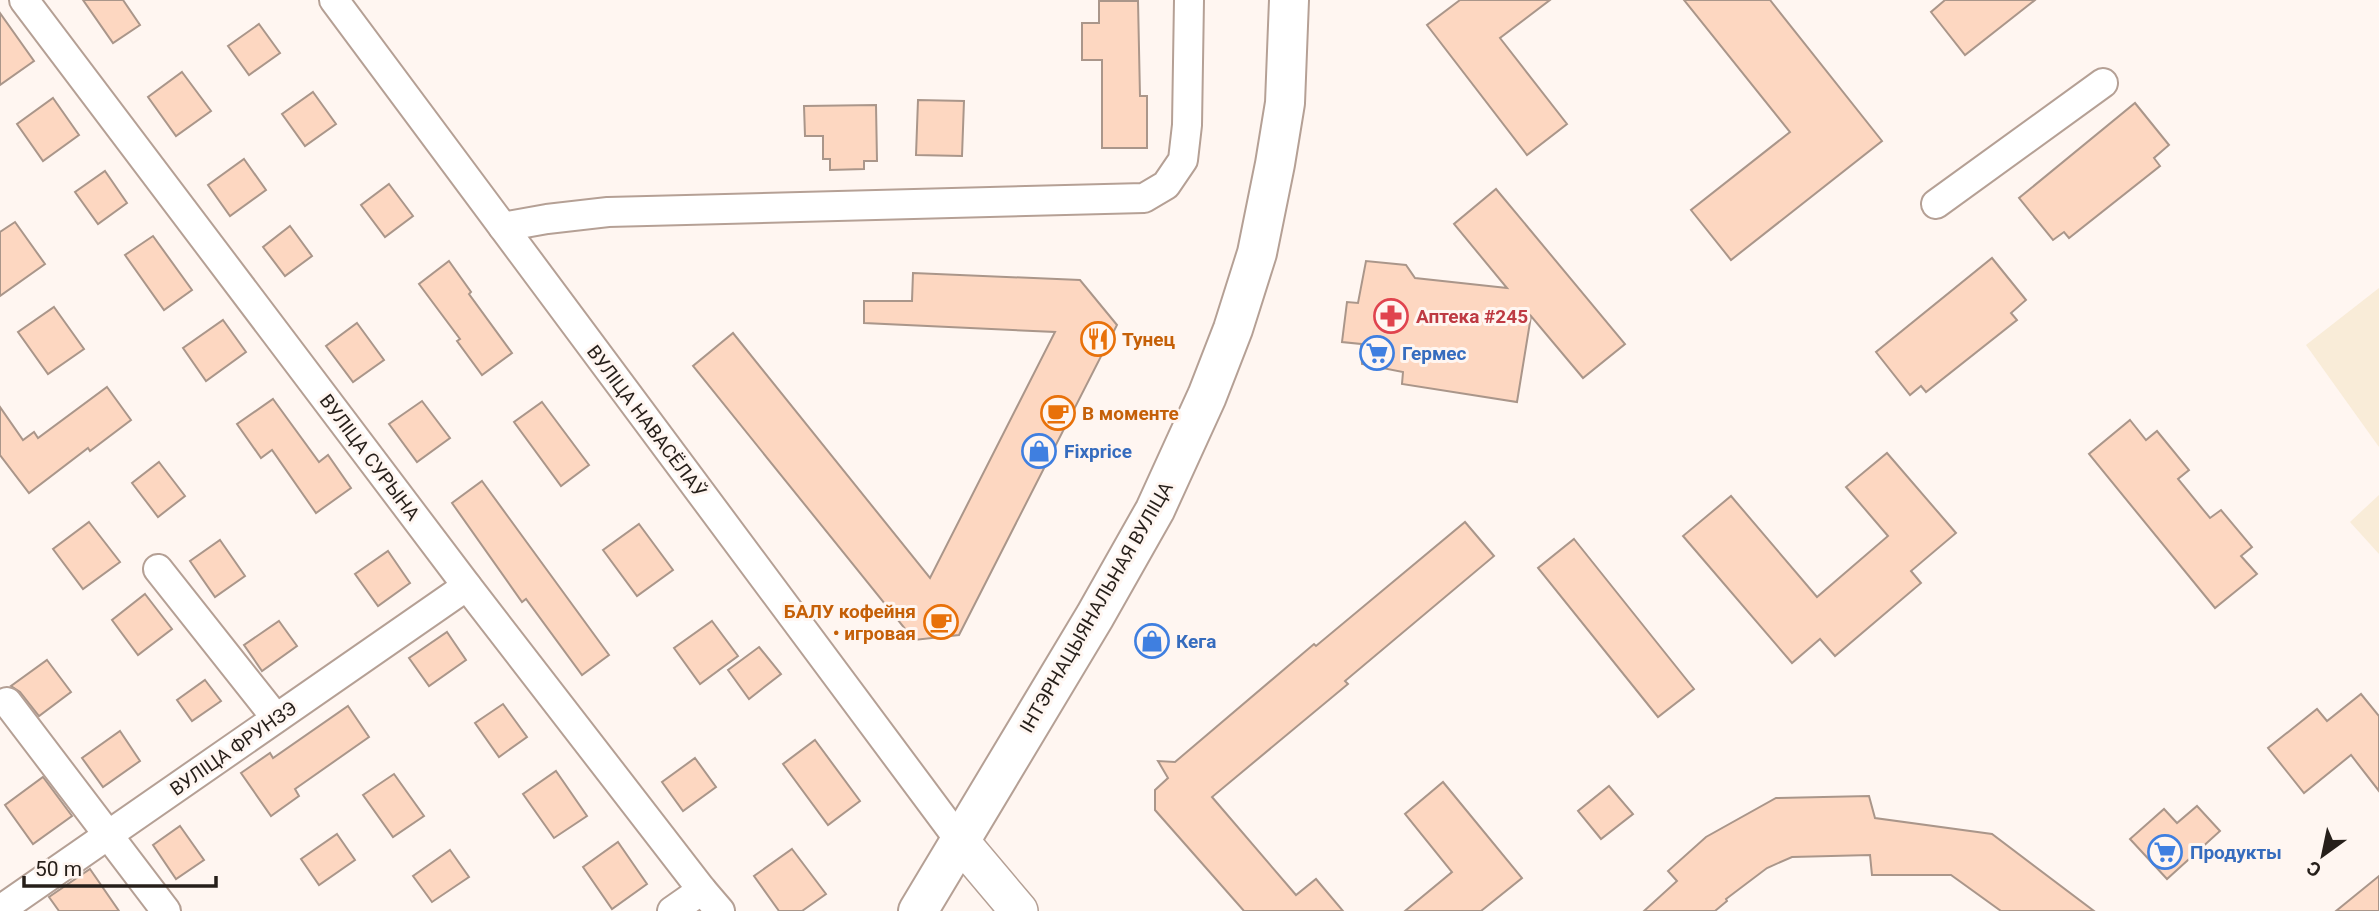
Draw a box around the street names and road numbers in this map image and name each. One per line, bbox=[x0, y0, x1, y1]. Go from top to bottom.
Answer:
street label: ВУЛІЦА НАВАСЁЛАЎ bbox=[582, 341, 711, 502]
street label: ВУЛІЦА СУРЫНА bbox=[315, 390, 425, 525]
street label: ІНТЭРНАЦЫЯНАЛЬНАЯ ВУЛІЦА bbox=[1015, 477, 1178, 737]
street label: ВУЛІЦА ФРУНЗЭ bbox=[166, 696, 301, 801]

